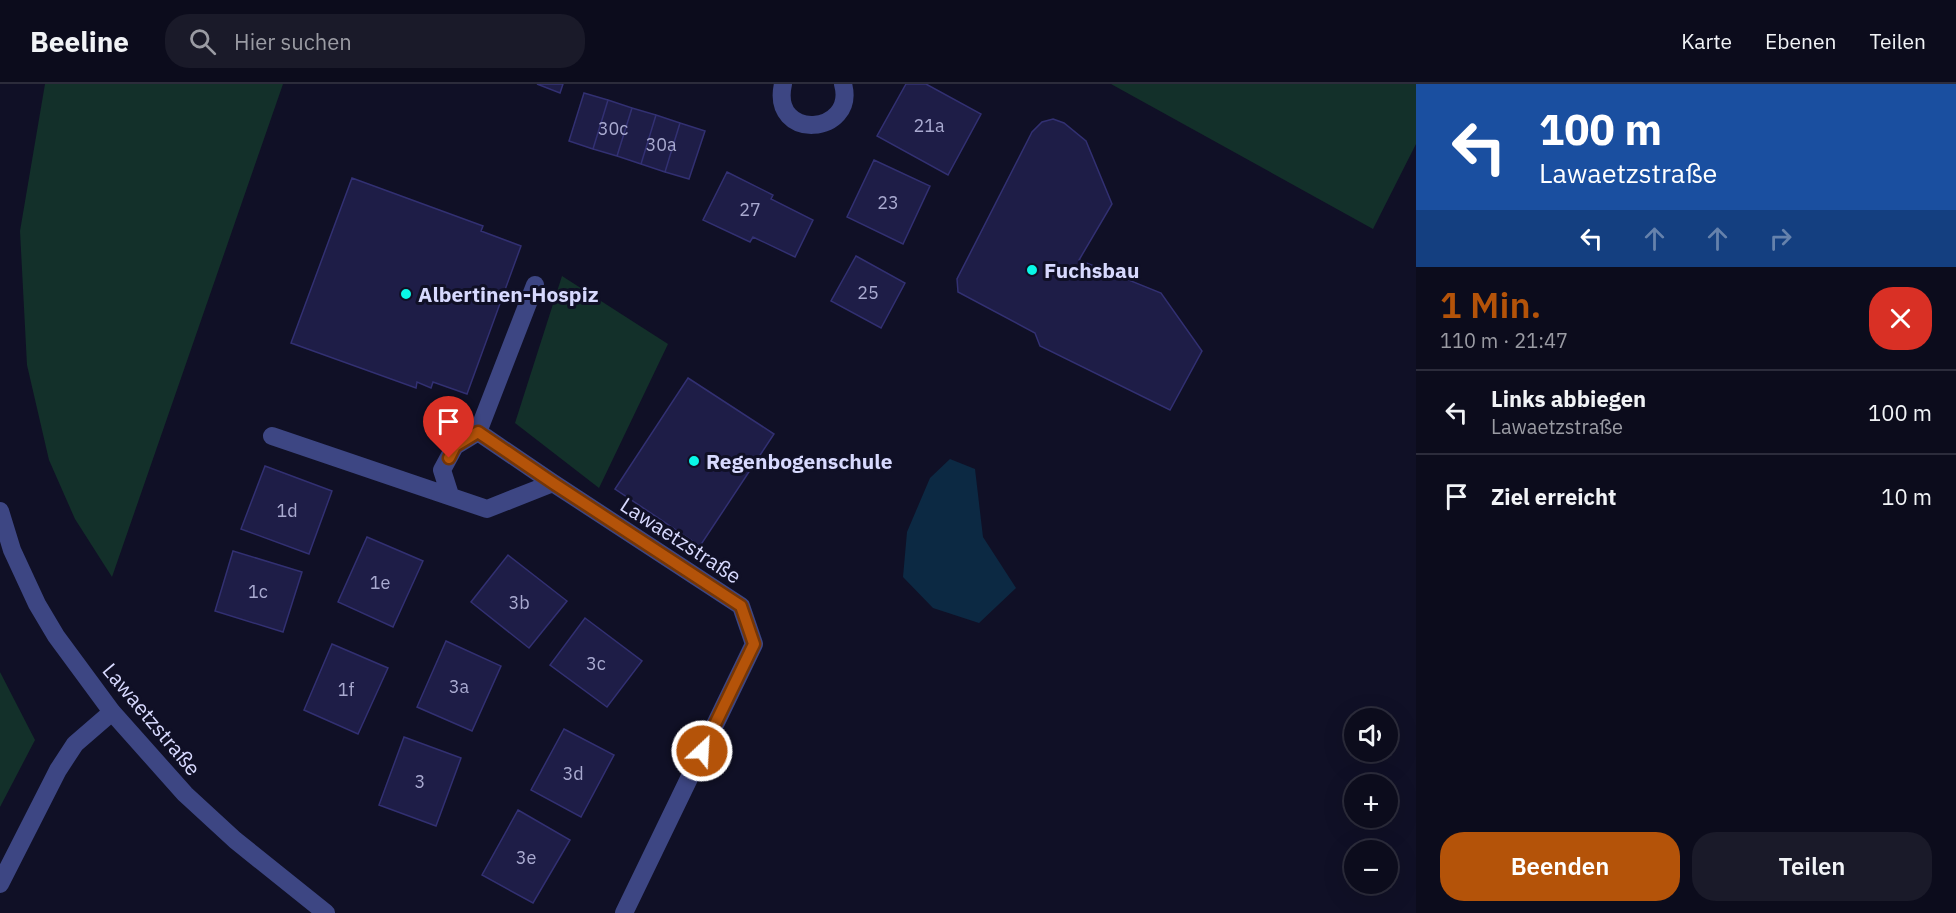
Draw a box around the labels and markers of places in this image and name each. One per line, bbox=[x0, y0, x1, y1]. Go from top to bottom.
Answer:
place label: Fuchsbau bbox=[1044, 256, 1139, 284]
marker: Fuchsbau bbox=[1025, 263, 1039, 277]
place label: Albertinen-Hospiz bbox=[418, 280, 599, 308]
marker: Albertinen-Hospiz bbox=[399, 287, 413, 301]
pin bbox=[423, 396, 474, 458]
place label: Regenbogenschule bbox=[706, 447, 893, 475]
marker: Regenbogenschule bbox=[687, 454, 701, 468]

